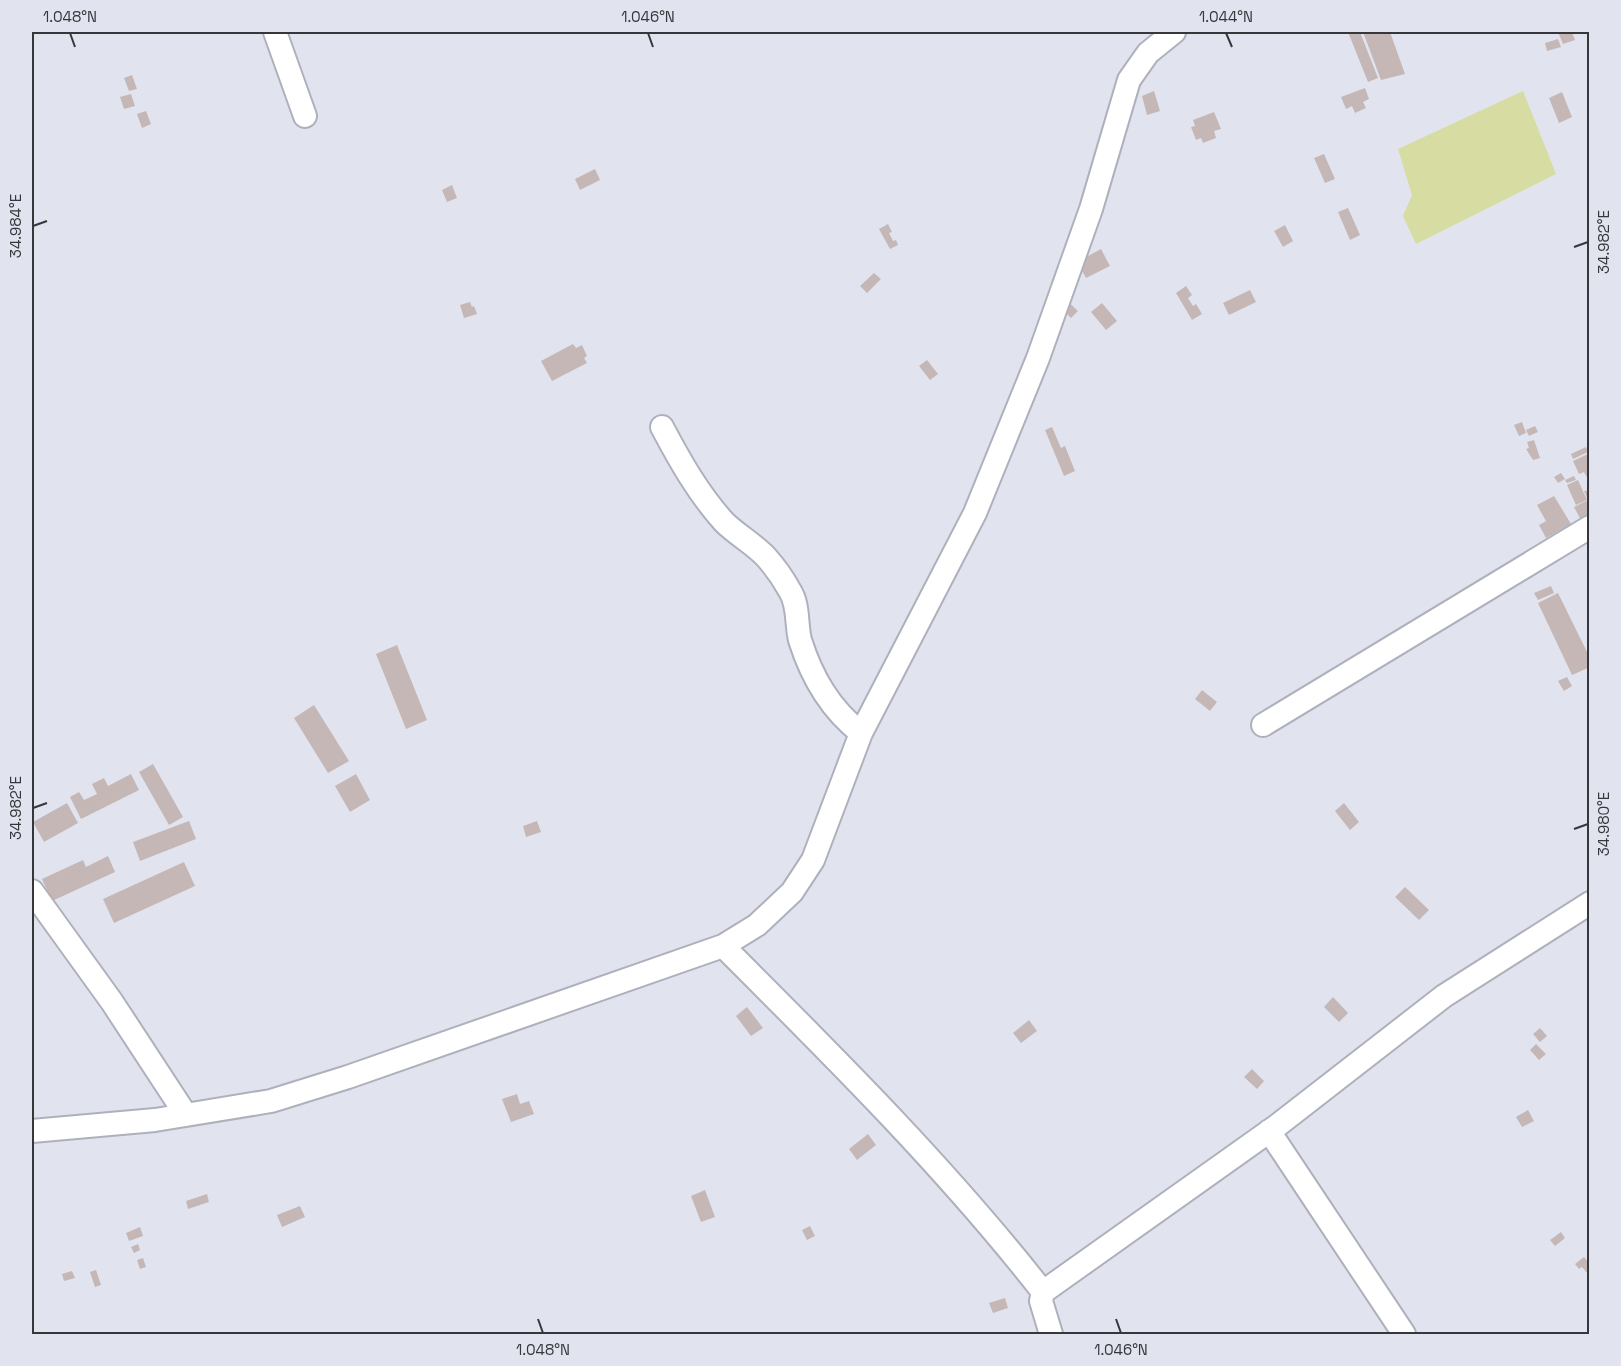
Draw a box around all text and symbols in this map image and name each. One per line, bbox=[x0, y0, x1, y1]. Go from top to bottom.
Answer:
text: 1.048°N bbox=[43, 7, 97, 26]
text: 1.046°N bbox=[621, 7, 675, 26]
text: 1.044°N bbox=[1199, 7, 1253, 26]
text: 34.984°E bbox=[6, 194, 25, 258]
text: 34.982°E bbox=[1594, 210, 1613, 274]
text: 34.982°E bbox=[6, 776, 25, 840]
text: 34.980°E bbox=[1594, 792, 1613, 856]
text: 1.048°N bbox=[516, 1340, 570, 1359]
text: 1.046°N bbox=[1094, 1340, 1148, 1359]

